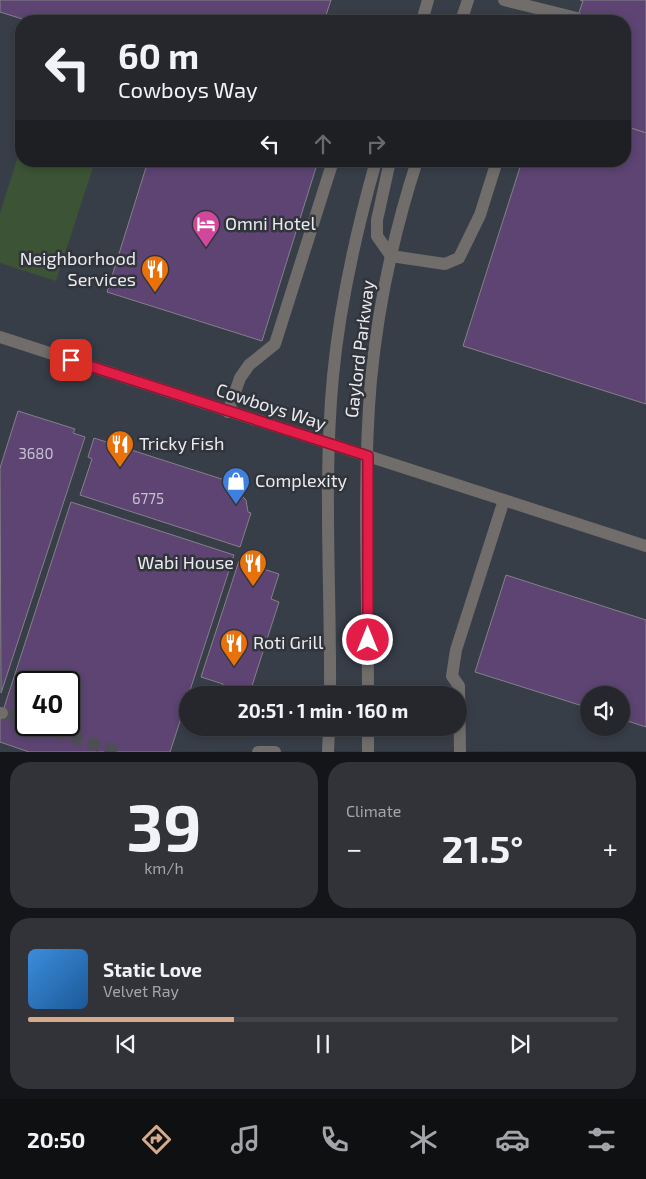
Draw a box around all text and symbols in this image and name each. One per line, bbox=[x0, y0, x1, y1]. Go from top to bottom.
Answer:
text: 60 m bbox=[118, 34, 199, 76]
icon: left bbox=[35, 35, 100, 100]
text: Cowboys Way bbox=[118, 76, 258, 102]
icon: left bbox=[256, 130, 284, 158]
icon: ahead bbox=[309, 130, 337, 158]
icon: right bbox=[362, 130, 390, 158]
hotel icon: Omni Hotel bbox=[191, 209, 221, 248]
place label: Omni Hotel bbox=[225, 212, 316, 234]
place label: Neighborhood Services bbox=[20, 247, 136, 290]
restaurant icon: Neighborhood Services bbox=[140, 254, 170, 293]
street label: Gaylord Parkway bbox=[340, 278, 378, 419]
pin bbox=[50, 339, 92, 381]
icon: arrive bbox=[57, 346, 85, 374]
street label: Cowboys Way bbox=[214, 378, 330, 434]
restaurant icon: Tricky Fish bbox=[105, 429, 135, 468]
place label: Tricky Fish bbox=[139, 432, 224, 454]
house number: 3680 bbox=[18, 444, 54, 462]
shop icon: Complexity bbox=[221, 466, 251, 505]
place label: Complexity bbox=[255, 469, 348, 491]
house number: 6775 bbox=[132, 489, 164, 507]
restaurant icon: Wabi House bbox=[238, 548, 268, 587]
place label: Wabi House bbox=[137, 551, 234, 573]
position arrow bbox=[341, 613, 393, 665]
restaurant icon: Roti Grill bbox=[219, 628, 249, 667]
place label: Roti Grill bbox=[253, 631, 324, 653]
speed limit sign: 40 bbox=[15, 671, 80, 736]
map controls bbox=[580, 686, 630, 736]
button: sound bbox=[580, 686, 630, 736]
text: 20:51 · 1 min · 160 m bbox=[238, 699, 408, 722]
text: 39 bbox=[126, 786, 202, 864]
text: Climate bbox=[346, 801, 401, 820]
text: 21.5° bbox=[442, 825, 523, 871]
text: − bbox=[346, 831, 362, 865]
text: + bbox=[603, 831, 618, 865]
text: km/h bbox=[144, 858, 184, 877]
text: Static Love bbox=[103, 958, 202, 981]
text: Velvet Ray bbox=[103, 981, 179, 1000]
icon: previous bbox=[112, 1030, 140, 1058]
icon: pause bbox=[309, 1030, 337, 1058]
icon: next bbox=[506, 1030, 534, 1058]
icon: directions bbox=[139, 1122, 174, 1157]
icon: music bbox=[228, 1122, 263, 1157]
icon: phone bbox=[317, 1122, 352, 1157]
icon: climate bbox=[406, 1122, 441, 1157]
icon: car bbox=[495, 1122, 530, 1157]
icon: filters bbox=[584, 1122, 619, 1157]
text: 20:50 bbox=[27, 1126, 85, 1152]

